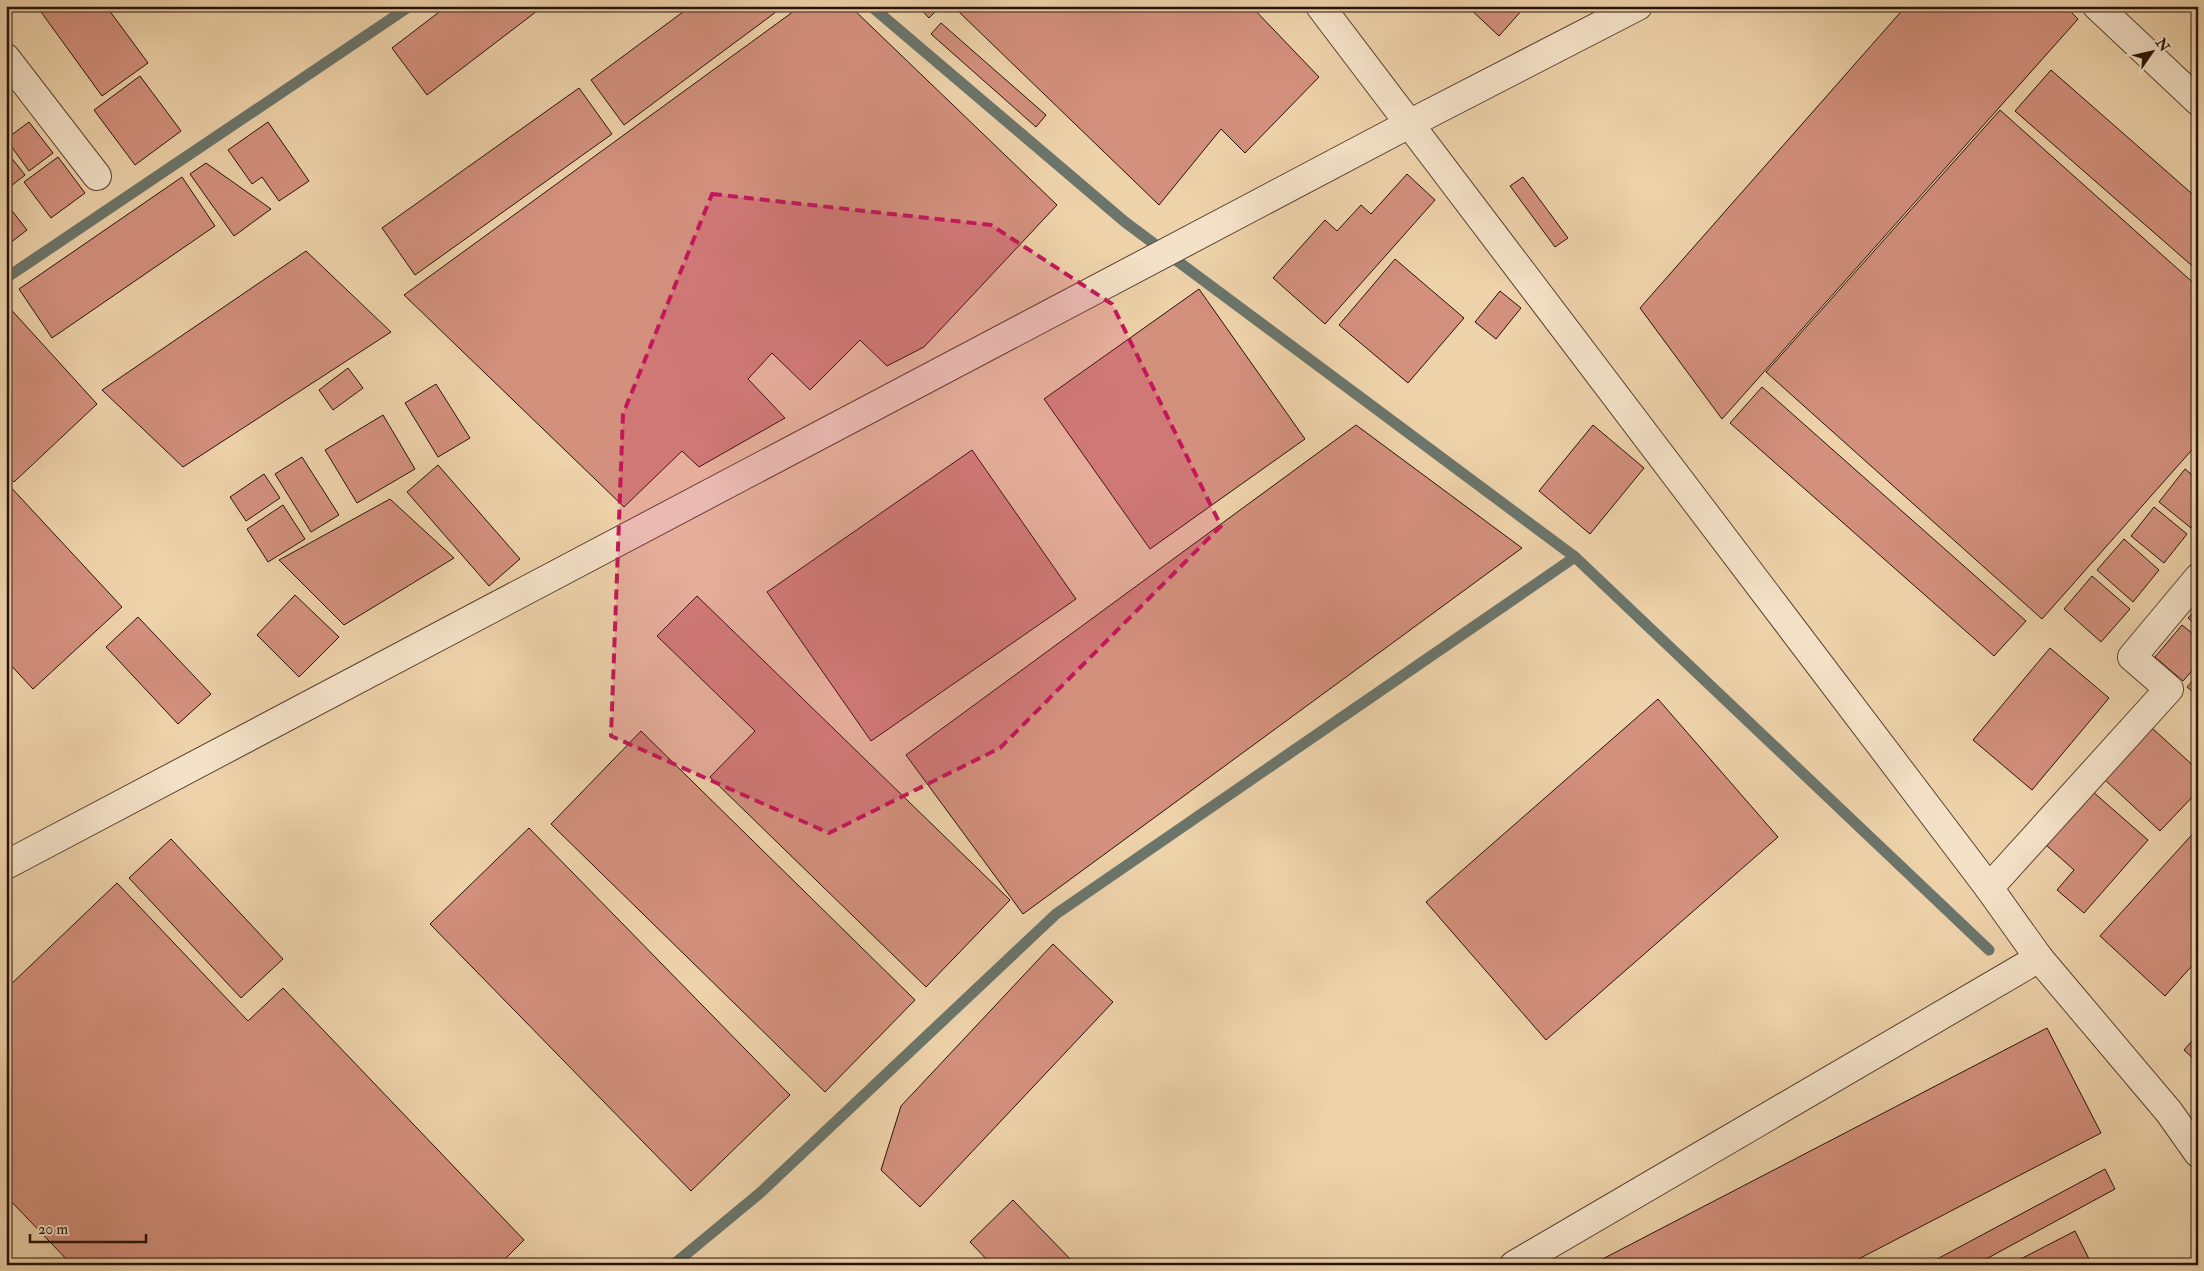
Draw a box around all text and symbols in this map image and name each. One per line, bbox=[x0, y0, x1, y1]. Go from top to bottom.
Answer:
north arrow bbox=[2126, 28, 2176, 78]
text: N bbox=[2151, 34, 2173, 55]
scale bar bbox=[30, 1211, 146, 1243]
text: 20 m bbox=[38, 1220, 68, 1239]

